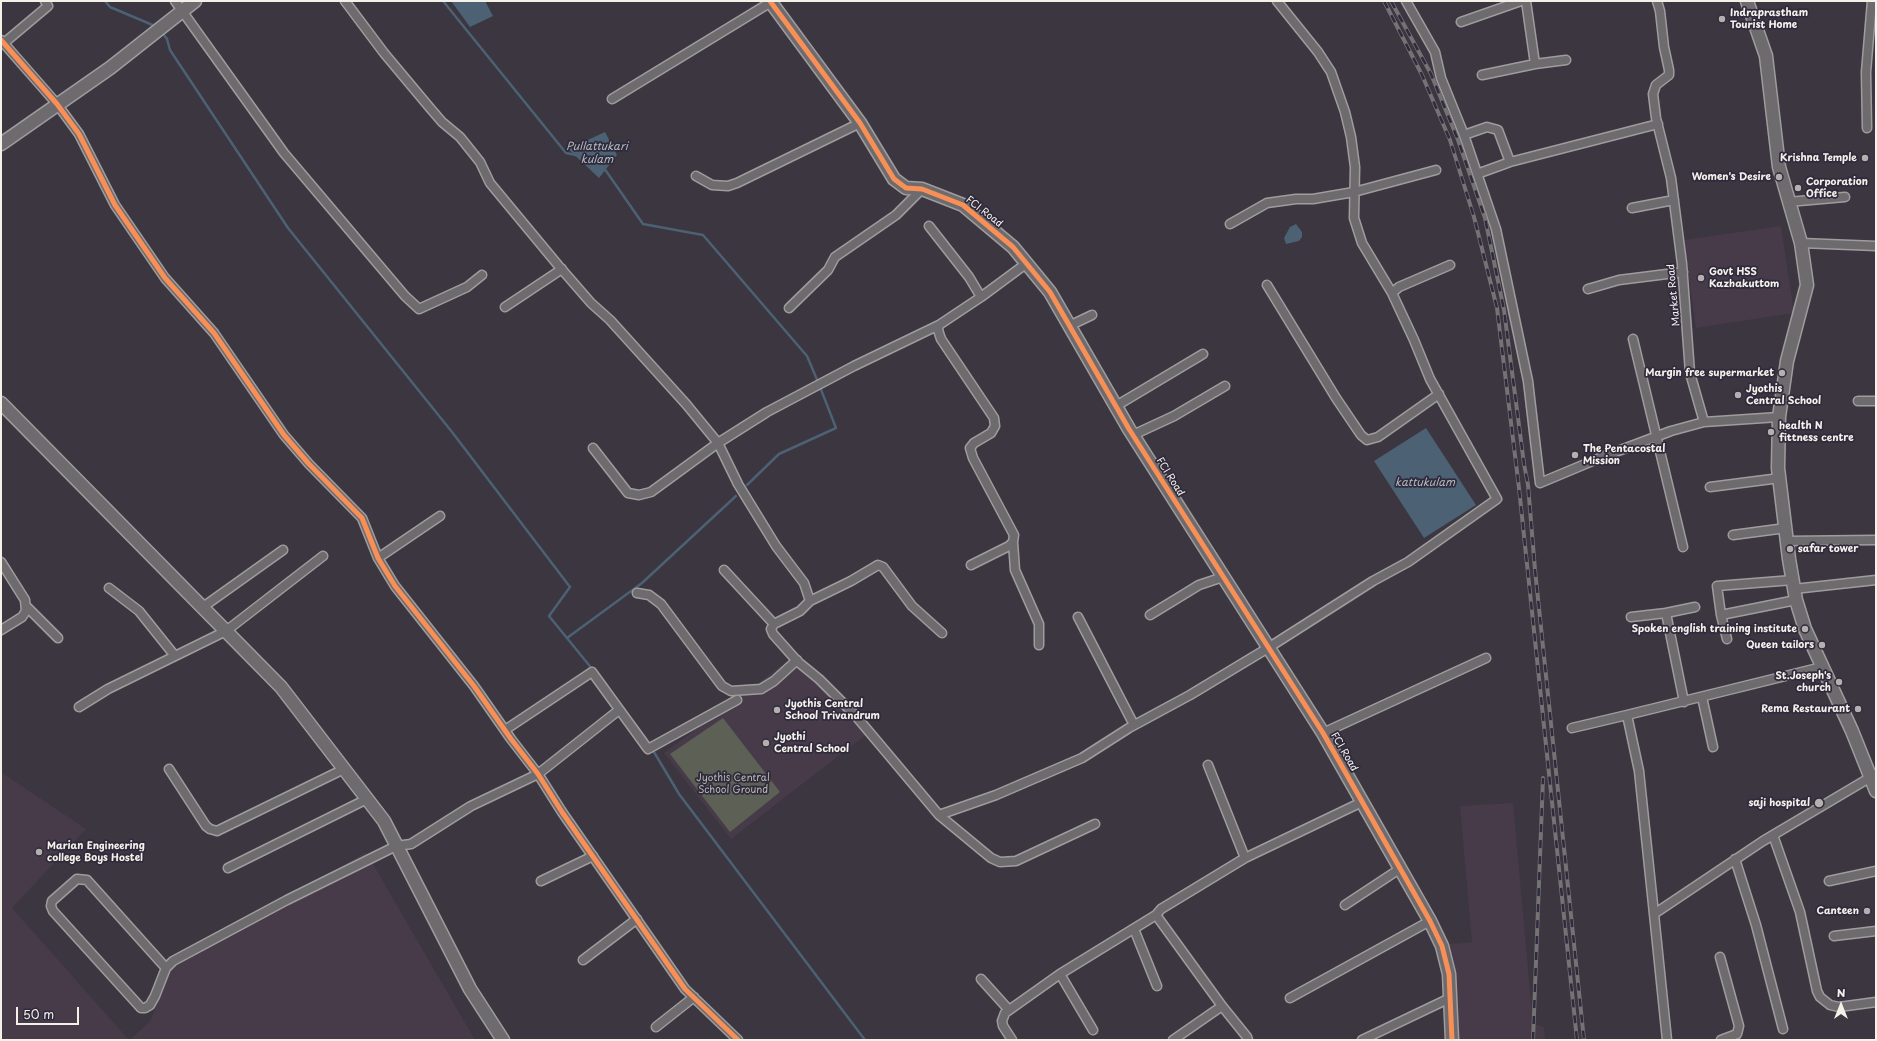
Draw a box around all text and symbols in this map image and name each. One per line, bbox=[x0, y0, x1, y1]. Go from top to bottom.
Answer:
place label: Indraprastham Tourist Home bbox=[1730, 7, 1808, 30]
marker: Indraprastham Tourist Home bbox=[1717, 14, 1727, 24]
water label: Pullattukari kulam bbox=[566, 140, 628, 166]
place label: Krishna Temple bbox=[1780, 152, 1857, 164]
marker: Krishna Temple bbox=[1860, 153, 1870, 163]
place label: Women's Desire bbox=[1692, 171, 1771, 183]
marker: Women's Desire bbox=[1774, 172, 1784, 182]
place label: Corporation Office bbox=[1806, 176, 1868, 200]
marker: Corporation Office bbox=[1793, 183, 1803, 193]
street label: FCI Road bbox=[963, 194, 1005, 230]
street label: Market Road bbox=[1665, 263, 1683, 327]
place label: Govt HSS Kazhakuttom bbox=[1709, 266, 1779, 290]
marker: Govt HSS Kazhakuttom bbox=[1696, 273, 1706, 283]
place label: Margin free supermarket bbox=[1645, 367, 1774, 379]
marker: Margin free supermarket bbox=[1777, 368, 1787, 378]
place label: Jyothis Central School bbox=[1746, 383, 1821, 406]
marker: Jyothis Central School bbox=[1733, 390, 1743, 400]
place label: health N fittness centre bbox=[1779, 420, 1854, 444]
marker: health N fittness centre bbox=[1766, 427, 1776, 437]
place label: The Pentacostal Mission bbox=[1583, 443, 1665, 466]
marker: The Pentacostal Mission bbox=[1570, 450, 1580, 460]
street label: FCI Road bbox=[1153, 455, 1187, 499]
water label: kattukulam bbox=[1395, 476, 1455, 490]
place label: safar tower bbox=[1798, 543, 1858, 555]
marker: safar tower bbox=[1785, 544, 1795, 554]
place label: Spoken english training institute bbox=[1632, 623, 1797, 635]
marker: Spoken english training institute bbox=[1800, 624, 1810, 634]
place label: Queen tailors bbox=[1746, 639, 1814, 651]
marker: Queen tailors bbox=[1817, 640, 1827, 650]
place label: St.Joseph's church bbox=[1776, 670, 1831, 694]
marker: St.Joseph's church bbox=[1834, 677, 1844, 687]
place label: Jyothis Central School Trivandrum bbox=[785, 698, 880, 722]
place label: Rema Restaurant bbox=[1761, 703, 1850, 715]
marker: Rema Restaurant bbox=[1853, 704, 1863, 714]
marker: Jyothis Central School Trivandrum bbox=[772, 705, 782, 715]
street label: FCI Road bbox=[1328, 730, 1360, 774]
place label: Jyothi Central School bbox=[774, 731, 849, 754]
marker: Jyothi Central School bbox=[761, 738, 771, 748]
park label: Jyothis Central School Ground bbox=[696, 772, 770, 796]
place label: saji hospital bbox=[1748, 797, 1810, 809]
marker: saji hospital bbox=[1813, 797, 1825, 809]
place label: Marian Engineering college Boys Hostel bbox=[47, 840, 145, 864]
marker: Marian Engineering college Boys Hostel bbox=[34, 847, 44, 857]
place label: Canteen bbox=[1817, 905, 1859, 917]
marker: Canteen bbox=[1862, 906, 1872, 916]
text: N bbox=[1837, 984, 1845, 1001]
north arrow bbox=[1821, 985, 1861, 1025]
scale bar bbox=[18, 999, 81, 1025]
text: 50 m bbox=[23, 1005, 54, 1023]

